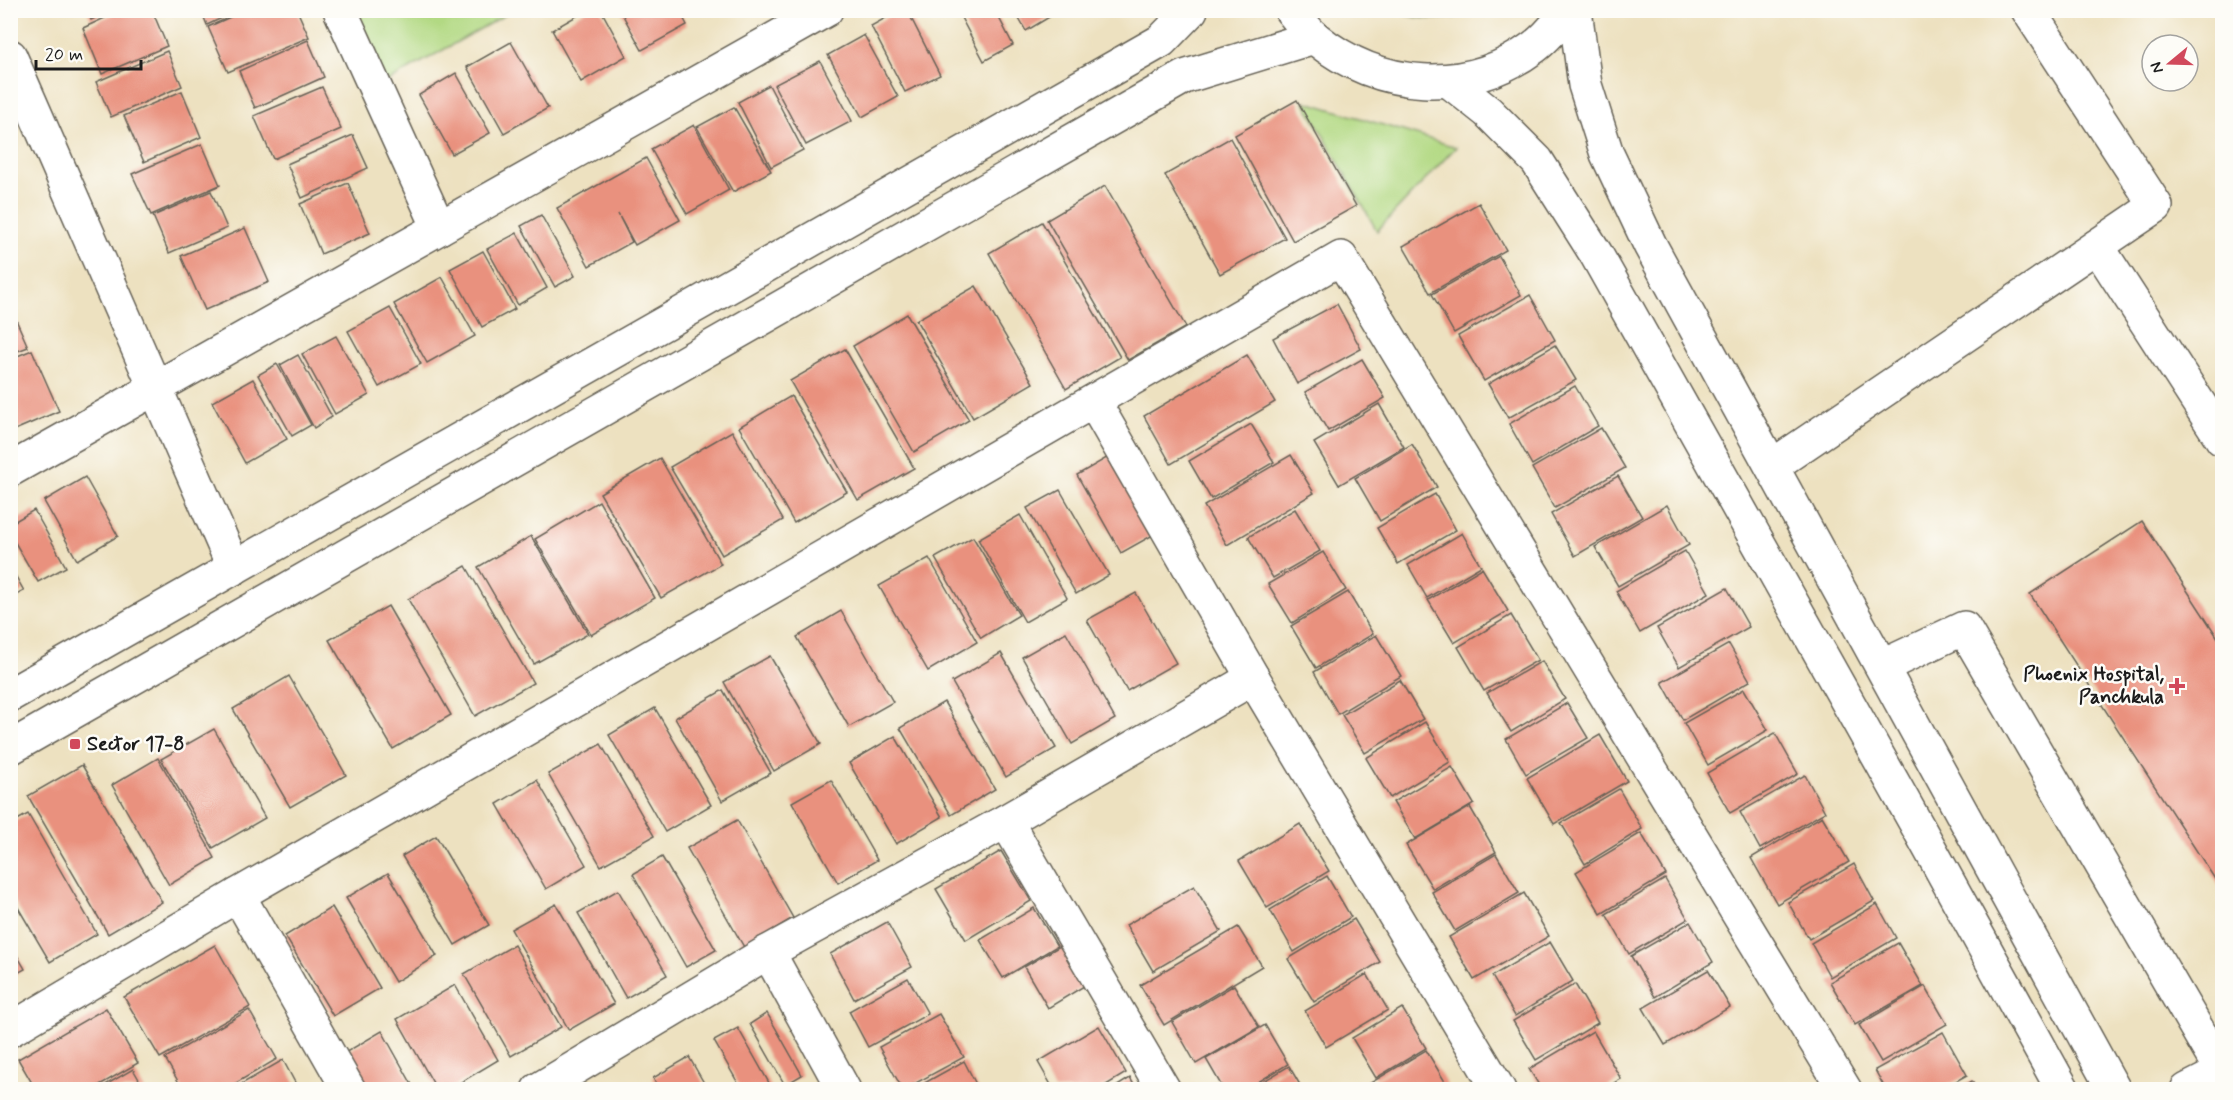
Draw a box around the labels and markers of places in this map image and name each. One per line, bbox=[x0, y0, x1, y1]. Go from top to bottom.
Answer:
place label: Phoenix Hospital, Panchkula bbox=[2023, 661, 2165, 711]
marker: Phoenix Hospital, Panchkula bbox=[2168, 677, 2186, 695]
place label: Sector 17-8 bbox=[87, 731, 184, 758]
marker: Sector 17-8 bbox=[68, 737, 82, 751]

